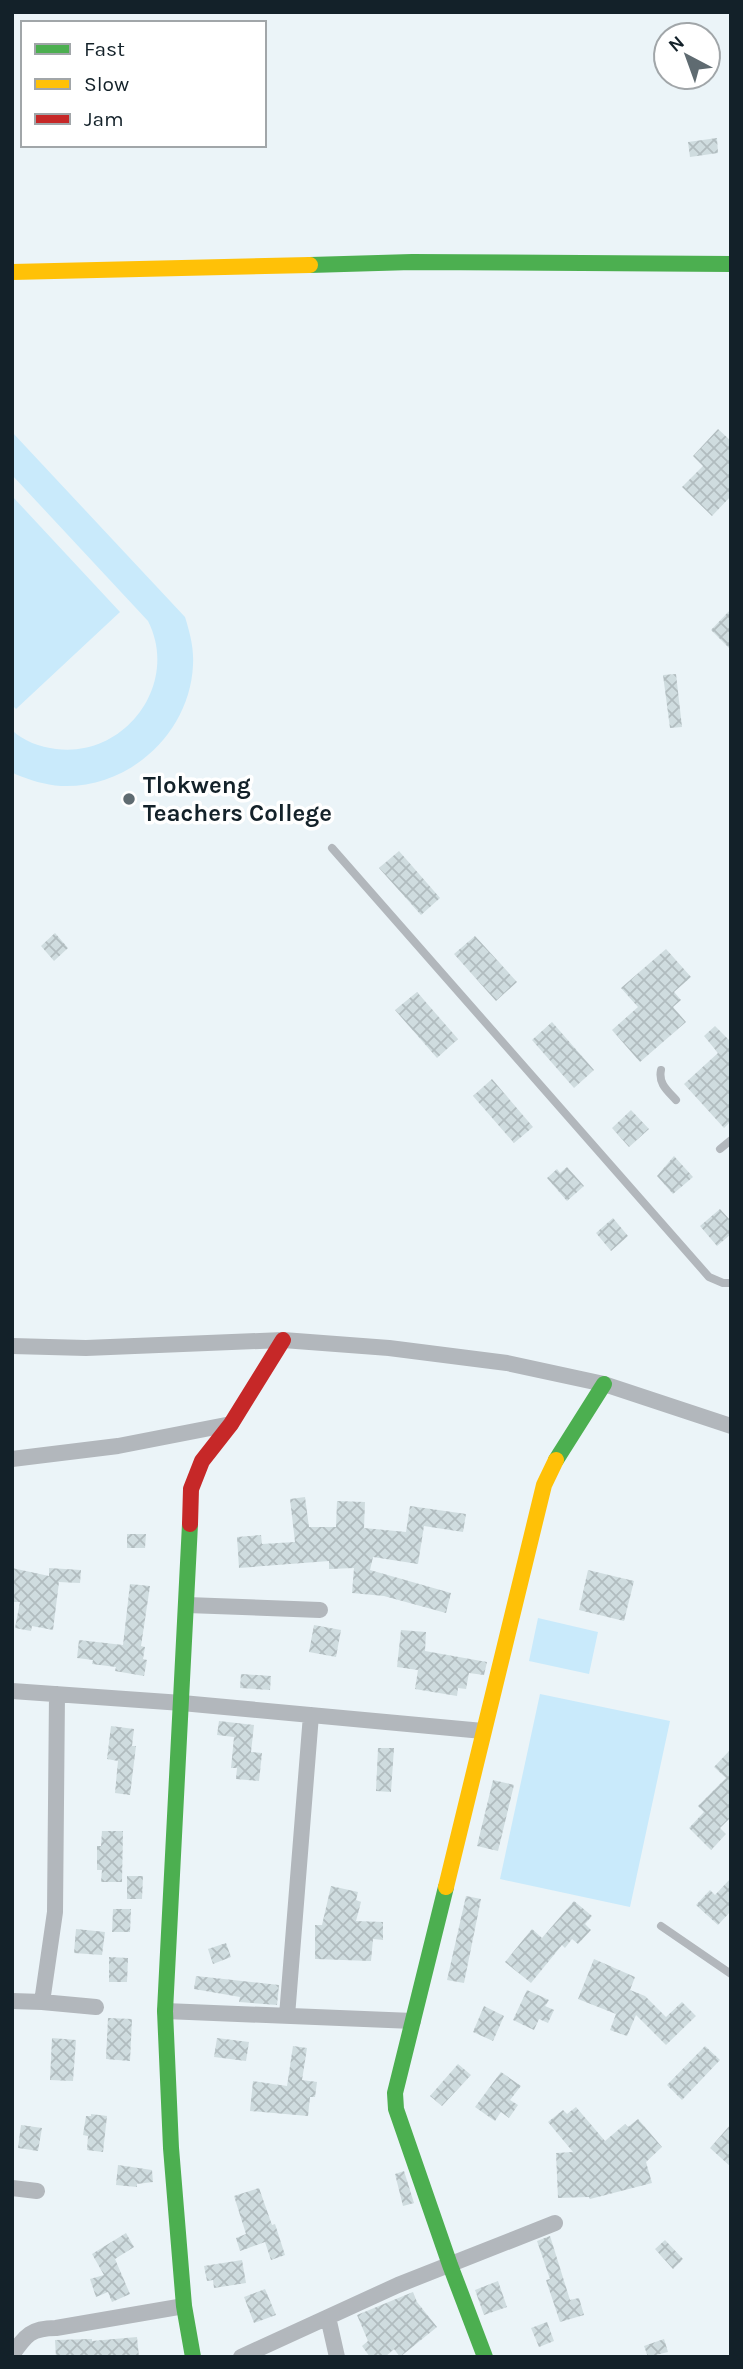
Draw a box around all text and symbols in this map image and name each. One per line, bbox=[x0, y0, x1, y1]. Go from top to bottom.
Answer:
legend bbox=[21, 21, 266, 147]
north arrow bbox=[652, 21, 722, 91]
text: N bbox=[664, 31, 689, 57]
text: Fast bbox=[84, 37, 125, 61]
text: Slow bbox=[84, 72, 129, 96]
text: Jam bbox=[84, 107, 124, 131]
place label: Tlokweng Teachers College bbox=[143, 771, 332, 827]
marker: Tlokweng Teachers College bbox=[121, 791, 137, 807]

